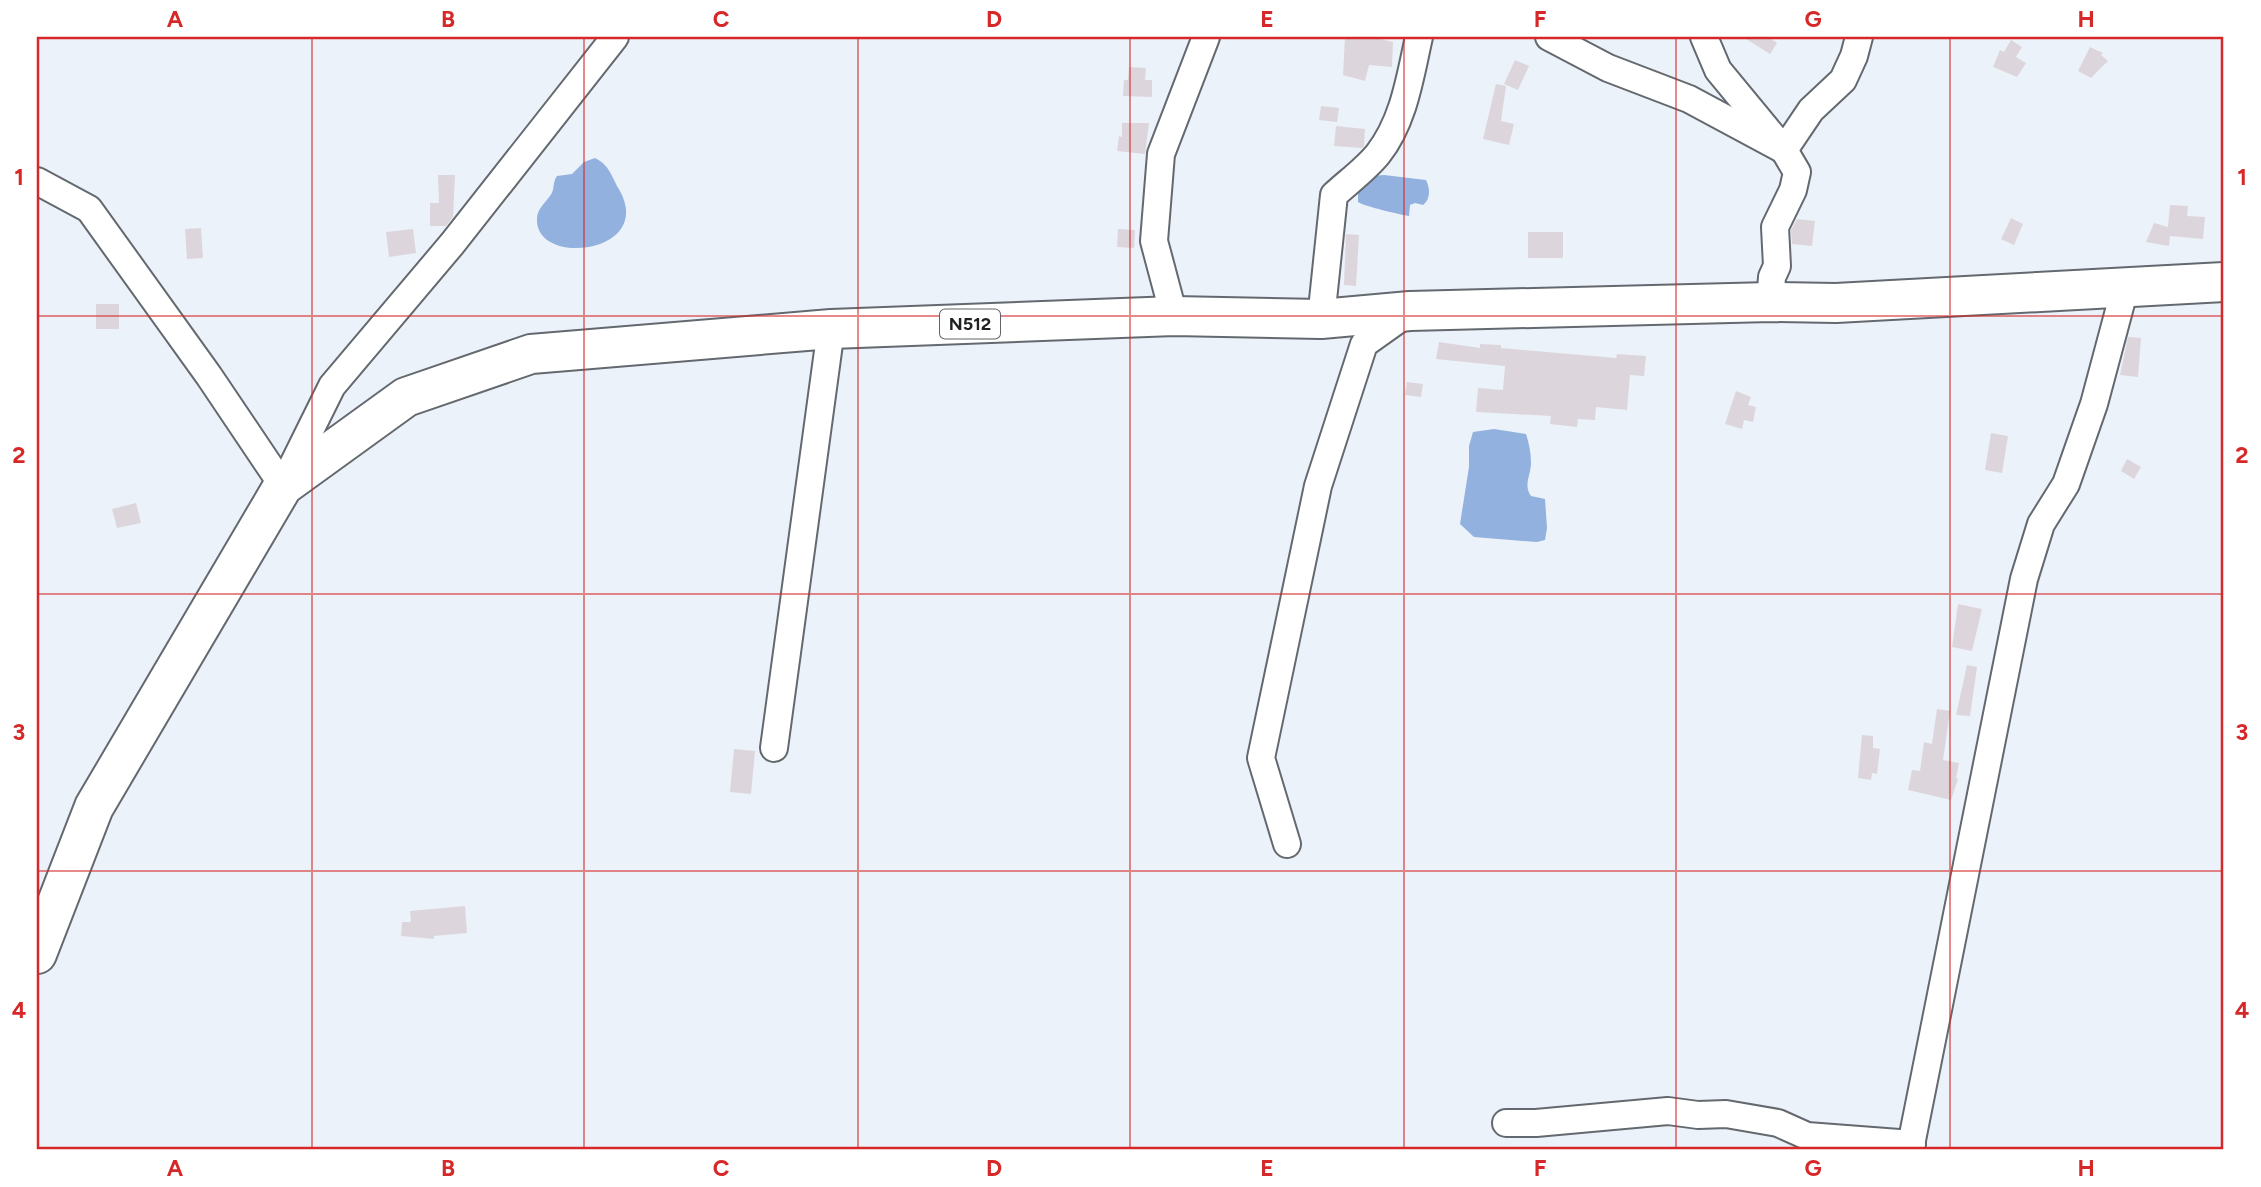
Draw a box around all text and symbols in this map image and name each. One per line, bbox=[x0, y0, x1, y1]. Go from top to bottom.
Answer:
text: A bbox=[167, 5, 184, 33]
text: B bbox=[441, 5, 455, 33]
text: C bbox=[713, 5, 730, 33]
text: D bbox=[986, 5, 1002, 33]
text: E bbox=[1260, 5, 1274, 33]
text: F bbox=[1534, 5, 1547, 33]
text: G bbox=[1804, 5, 1822, 33]
text: H bbox=[2077, 5, 2095, 33]
text: 1 bbox=[14, 163, 24, 191]
text: 1 bbox=[2237, 163, 2247, 191]
road number: N512 bbox=[940, 310, 1000, 338]
text: 2 bbox=[12, 441, 26, 469]
text: 2 bbox=[2235, 441, 2249, 469]
text: 3 bbox=[13, 718, 25, 746]
text: 3 bbox=[2236, 718, 2248, 746]
text: 4 bbox=[12, 996, 26, 1024]
text: 4 bbox=[2235, 996, 2249, 1024]
text: A bbox=[167, 1154, 184, 1182]
text: B bbox=[441, 1154, 455, 1182]
text: C bbox=[713, 1154, 730, 1182]
text: D bbox=[986, 1154, 1002, 1182]
text: E bbox=[1260, 1154, 1274, 1182]
text: F bbox=[1534, 1154, 1547, 1182]
text: G bbox=[1804, 1154, 1822, 1182]
text: H bbox=[2077, 1154, 2095, 1182]

